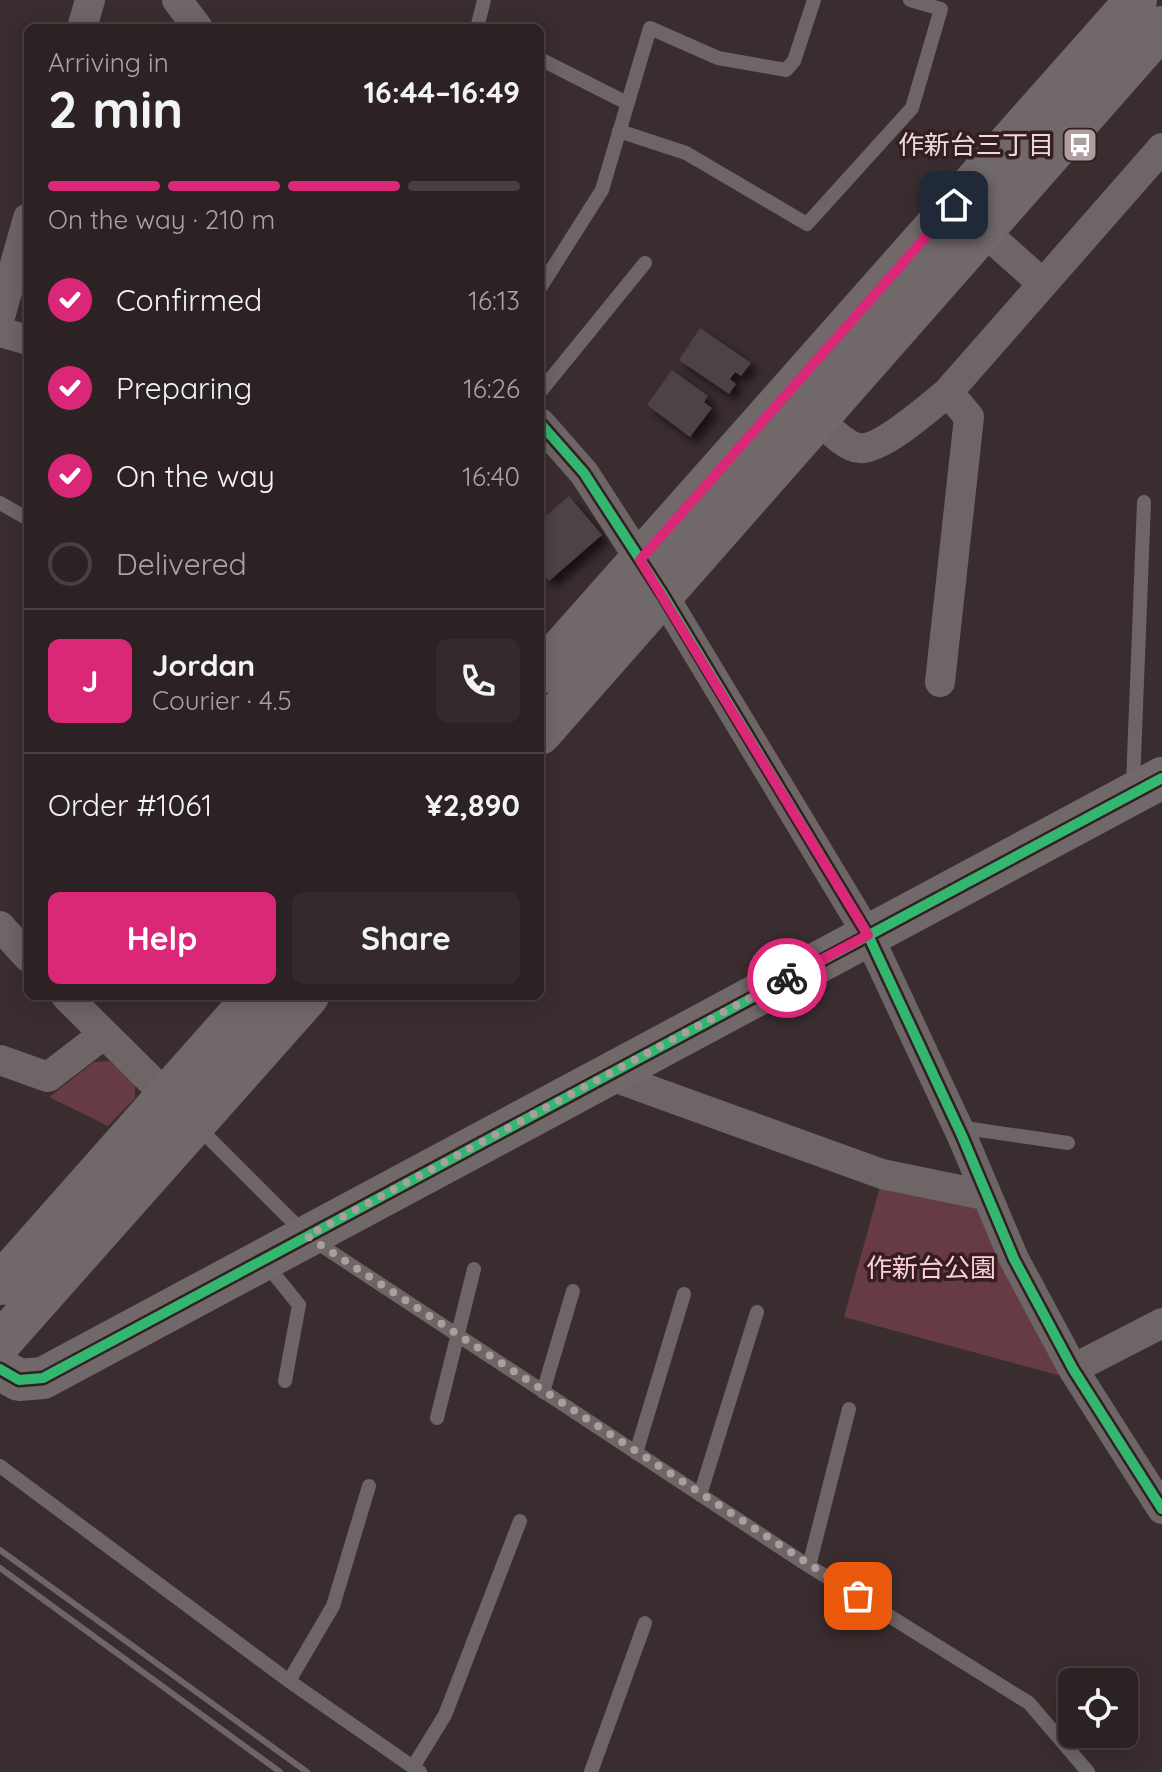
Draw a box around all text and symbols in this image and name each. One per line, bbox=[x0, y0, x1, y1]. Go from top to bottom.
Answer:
text: Arriving in bbox=[48, 46, 169, 79]
text: 16:44–16:49 bbox=[363, 73, 520, 111]
text: 2 min bbox=[48, 76, 183, 141]
bus stop icon: 作新台三丁目 bbox=[1061, 126, 1099, 164]
place label: 作新台三丁目 bbox=[898, 128, 1054, 161]
pin bbox=[920, 171, 988, 239]
icon: home bbox=[932, 183, 976, 227]
text: On the way · 210 m bbox=[48, 203, 275, 236]
icon: check bbox=[48, 278, 92, 322]
text: Confirmed bbox=[116, 281, 262, 319]
text: 16:13 bbox=[468, 284, 520, 317]
icon: check bbox=[48, 366, 92, 410]
text: Preparing bbox=[116, 369, 252, 407]
text: 16:26 bbox=[463, 372, 520, 405]
icon: check bbox=[48, 454, 92, 498]
text: On the way bbox=[116, 457, 275, 495]
text: 16:40 bbox=[462, 460, 520, 493]
text: Delivered bbox=[116, 545, 247, 583]
button: phone bbox=[436, 639, 520, 723]
text: Jordan bbox=[152, 646, 255, 684]
text: J bbox=[82, 662, 98, 700]
text: Courier · 4.5 bbox=[152, 684, 292, 717]
text: Order #1061 bbox=[48, 786, 212, 824]
text: ¥2,890 bbox=[425, 786, 520, 824]
button: Help bbox=[48, 892, 276, 984]
button: Share bbox=[292, 892, 520, 984]
courier bbox=[747, 938, 827, 1018]
icon: bike bbox=[765, 956, 809, 1000]
park label: 作新台公園 bbox=[866, 1251, 996, 1284]
pin bbox=[824, 1562, 892, 1630]
icon: bag bbox=[836, 1574, 880, 1618]
map controls bbox=[1058, 1668, 1138, 1748]
button: locate bbox=[1058, 1668, 1138, 1748]

